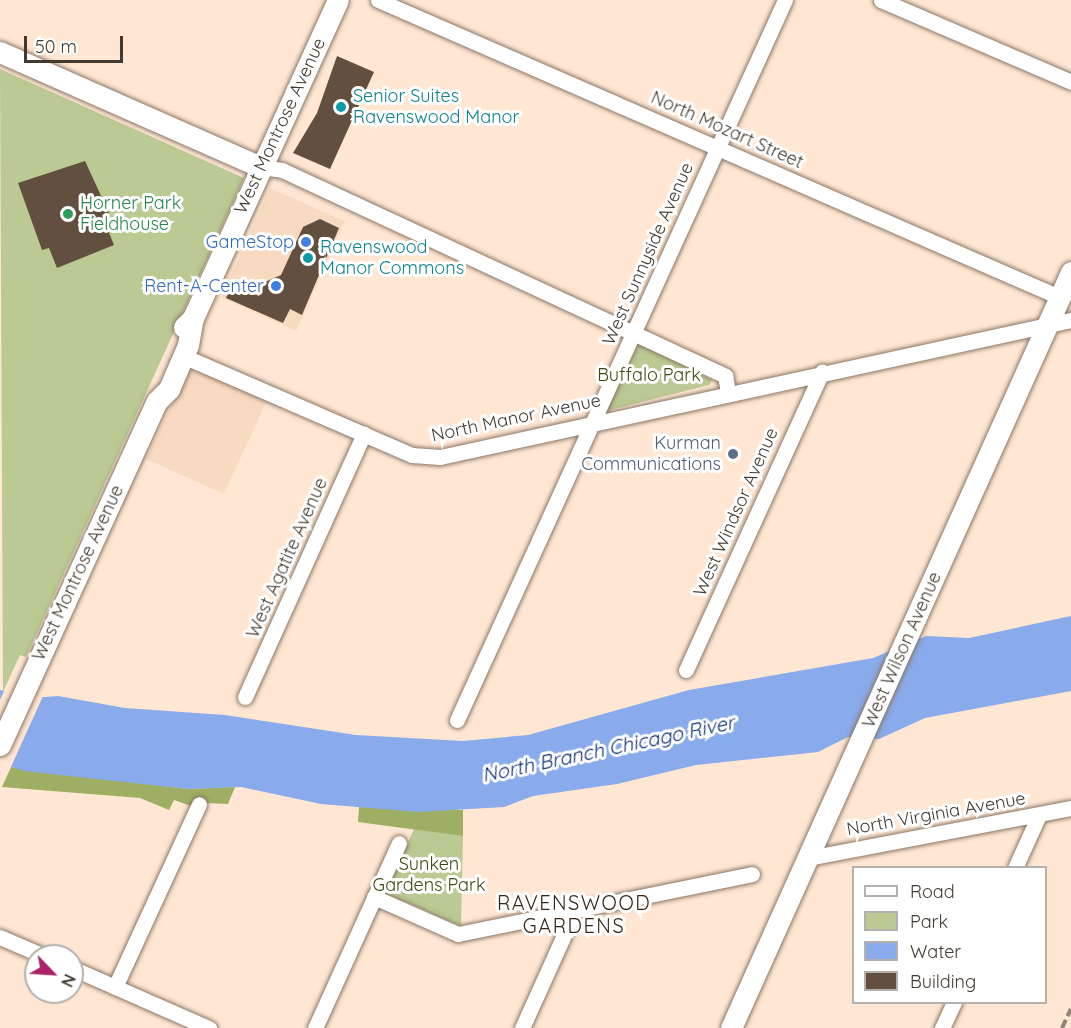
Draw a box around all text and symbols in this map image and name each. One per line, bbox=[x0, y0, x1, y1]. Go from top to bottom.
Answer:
scale bar bbox=[27, 24, 126, 62]
text: 50 m bbox=[35, 35, 77, 58]
street label: West Montrose Avenue bbox=[230, 35, 330, 217]
place label: Senior Suites Ravenswood Manor bbox=[353, 86, 519, 128]
street label: North Mozart Street bbox=[648, 87, 806, 173]
marker: Senior Suites Ravenswood Manor bbox=[334, 100, 348, 114]
street label: West Sunnyside Avenue bbox=[598, 159, 698, 349]
place label: Horner Park Fieldhouse bbox=[80, 193, 181, 236]
marker: Horner Park Fieldhouse bbox=[61, 207, 75, 221]
place label: GameStop bbox=[206, 231, 294, 253]
marker: GameStop bbox=[299, 235, 313, 249]
place label: Ravenswood Manor Commons bbox=[320, 237, 464, 280]
marker: Ravenswood Manor Commons bbox=[301, 251, 315, 265]
place label: Rent-A-Center bbox=[144, 275, 264, 297]
marker: Rent-A-Center bbox=[269, 279, 283, 293]
park label: Buffalo Park bbox=[597, 364, 701, 386]
street label: North Manor Avenue bbox=[429, 389, 603, 447]
street label: West Windsor Avenue bbox=[689, 424, 783, 600]
place label: Kurman Communications bbox=[581, 433, 721, 476]
marker: Kurman Communications bbox=[726, 447, 740, 461]
street label: West Agatite Avenue bbox=[242, 475, 332, 641]
street label: West Montrose Avenue bbox=[28, 482, 128, 664]
street label: West Wilson Avenue bbox=[858, 569, 946, 731]
water label: North Branch Chicago River bbox=[480, 710, 736, 786]
street label: North Virginia Avenue bbox=[845, 788, 1027, 840]
park label: Sunken Gardens Park bbox=[372, 854, 486, 896]
legend bbox=[852, 866, 1047, 1004]
text: Road bbox=[910, 880, 955, 903]
district label: RAVENSWOOD GARDENS bbox=[497, 891, 651, 938]
text: Park bbox=[910, 910, 948, 933]
text: Water bbox=[910, 940, 961, 963]
north arrow bbox=[24, 944, 84, 1004]
text: Building bbox=[910, 970, 976, 993]
text: N bbox=[57, 971, 80, 990]

